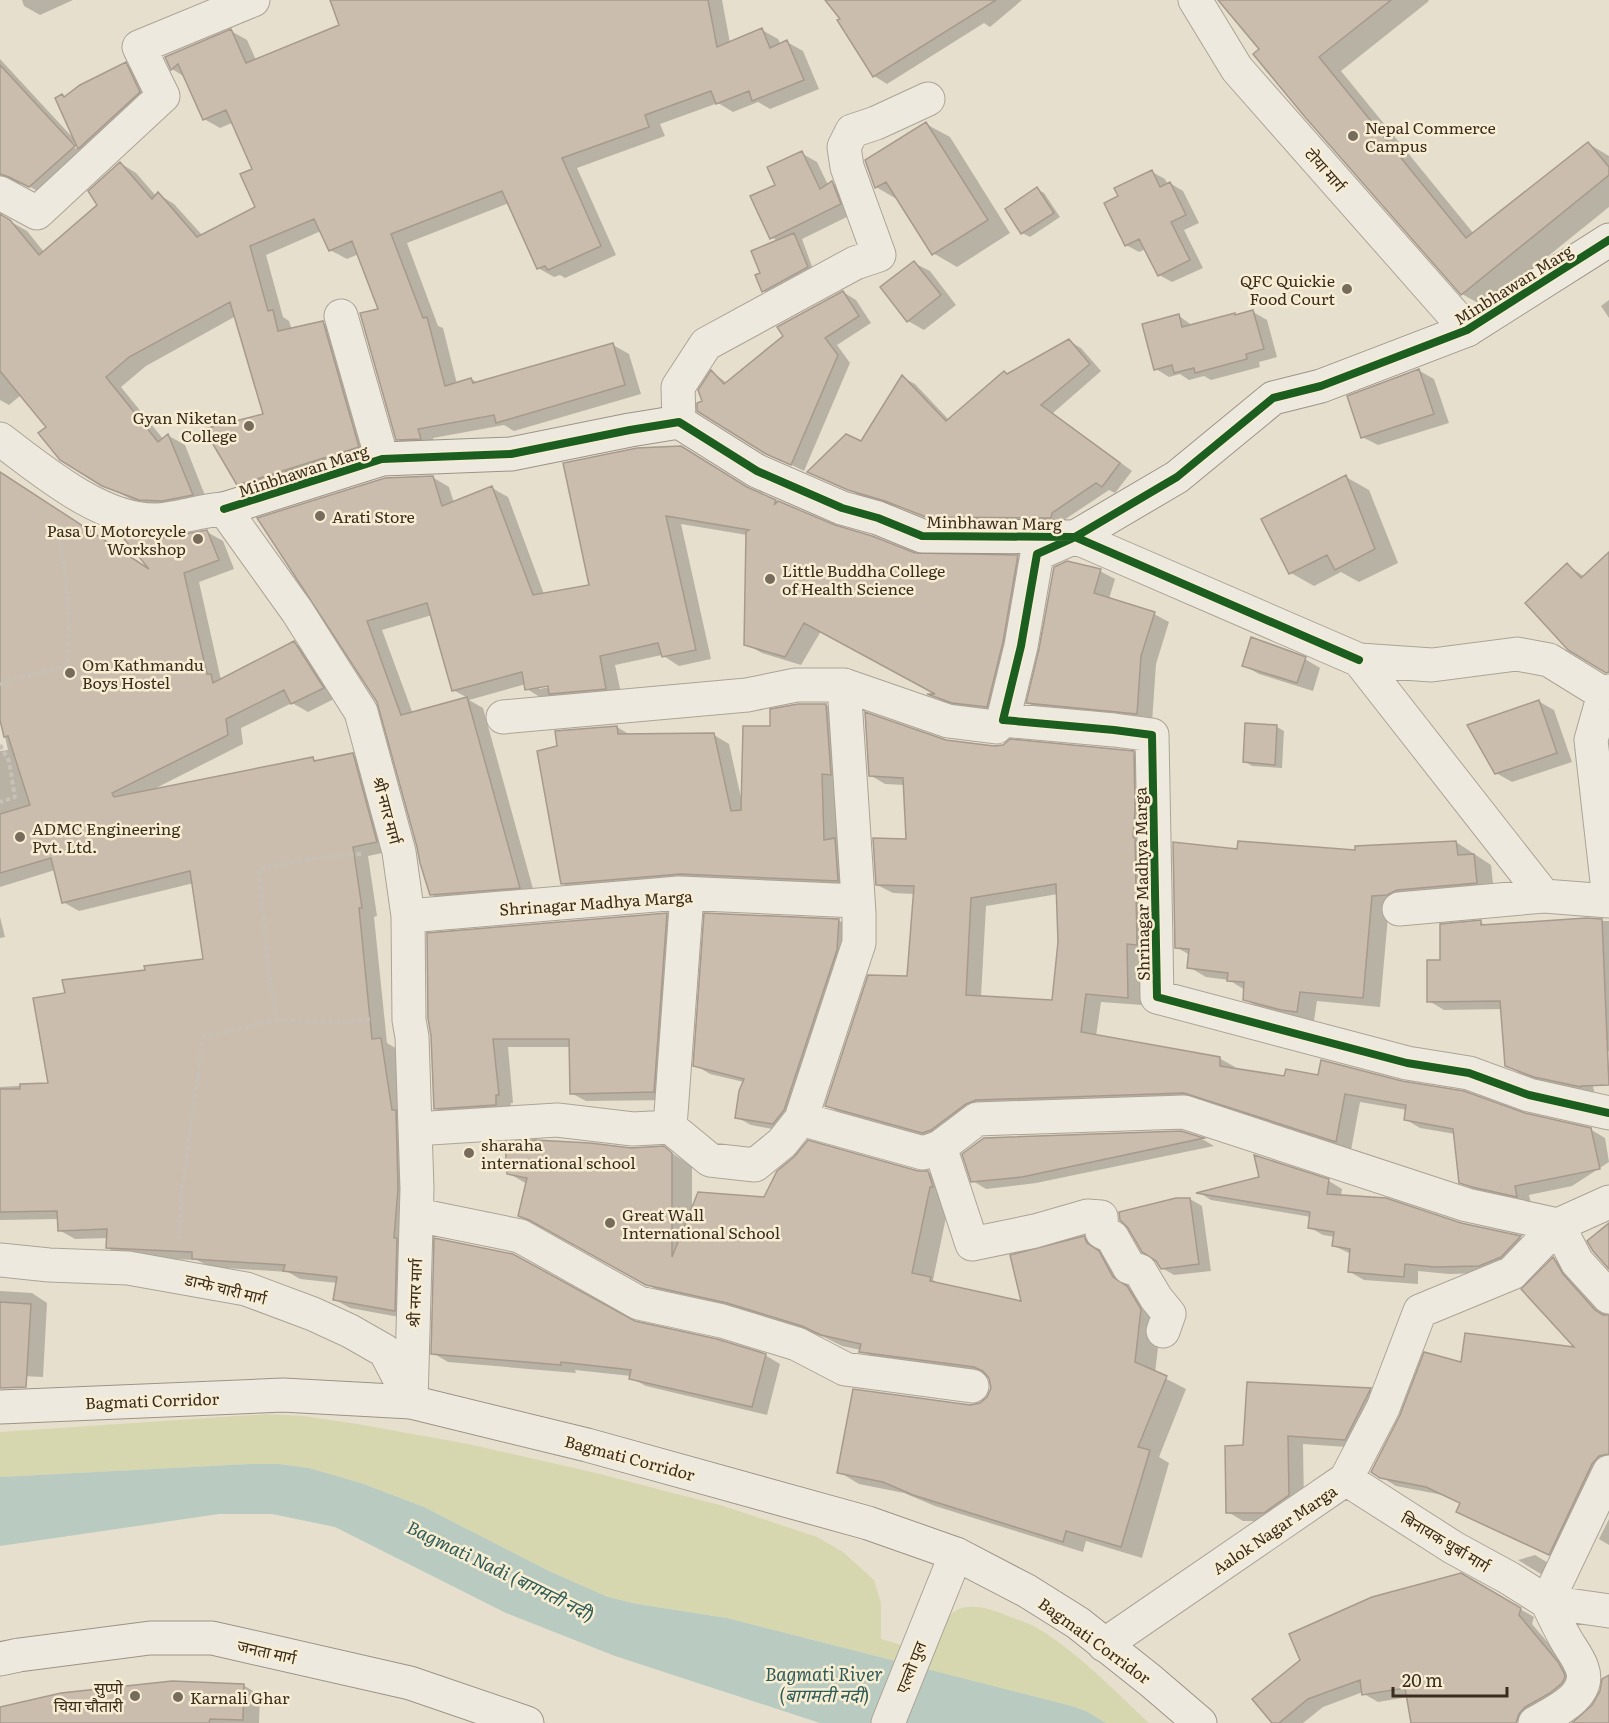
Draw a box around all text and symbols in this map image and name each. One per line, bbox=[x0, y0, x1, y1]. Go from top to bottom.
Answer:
place label: Nepal Commerce Campus bbox=[1365, 115, 1496, 157]
marker: Nepal Commerce Campus bbox=[1346, 129, 1360, 143]
street label: टोया मार्ग bbox=[1300, 142, 1353, 197]
street label: Minbhawan Marg bbox=[1449, 238, 1577, 330]
place label: QFC Quickie Food Court bbox=[1240, 268, 1336, 310]
marker: QFC Quickie Food Court bbox=[1340, 282, 1354, 296]
place label: Gyan Niketan College bbox=[133, 405, 237, 447]
marker: Gyan Niketan College bbox=[242, 419, 256, 433]
street label: Minbhawan Marg bbox=[235, 438, 371, 502]
place label: Arati Store bbox=[332, 504, 415, 528]
marker: Arati Store bbox=[313, 509, 327, 523]
street label: Minbhawan Marg bbox=[926, 509, 1062, 535]
place label: Pasa U Motorcycle Workshop bbox=[47, 518, 186, 560]
marker: Pasa U Motorcycle Workshop bbox=[191, 532, 205, 546]
place label: Little Buddha College of Health Science bbox=[782, 558, 945, 600]
marker: Little Buddha College of Health Science bbox=[763, 572, 777, 586]
place label: Om Kathmandu Boys Hostel bbox=[82, 652, 204, 694]
marker: Om Kathmandu Boys Hostel bbox=[63, 666, 77, 680]
street label: श्री नगर मार्ग bbox=[367, 774, 409, 847]
street label: Shrinagar Madhya Marga bbox=[1127, 787, 1155, 981]
place label: ADMC Engineering Pvt. Ltd. bbox=[32, 816, 180, 858]
marker: ADMC Engineering Pvt. Ltd. bbox=[13, 830, 27, 844]
street label: Shrinagar Madhya Marga bbox=[498, 883, 694, 921]
place label: sharaha international school bbox=[481, 1132, 636, 1174]
marker: sharaha international school bbox=[462, 1146, 476, 1160]
place label: Great Wall International School bbox=[622, 1202, 780, 1244]
marker: Great Wall International School bbox=[603, 1216, 617, 1230]
street label: श्री नगर मार्ग bbox=[401, 1257, 427, 1328]
street label: डान्फे चारी मार्ग bbox=[182, 1266, 270, 1310]
street label: Bagmati Corridor bbox=[85, 1386, 220, 1414]
street label: Bagmati Corridor bbox=[562, 1428, 698, 1486]
street label: Aalok Nagar Marga bbox=[1207, 1478, 1342, 1580]
street label: बिनायक धुर्बा मार्ग bbox=[1397, 1505, 1496, 1578]
water label: Bagmati Nadi (बागमती नदी) bbox=[403, 1513, 599, 1627]
street label: Bagmati Corridor bbox=[1034, 1591, 1157, 1689]
street label: जनता मार्ग bbox=[235, 1633, 300, 1670]
street label: एल्लो पुल bbox=[889, 1636, 932, 1697]
water label: Bagmati River (बागमती नदी) bbox=[765, 1660, 883, 1708]
scale bar bbox=[1393, 1660, 1507, 1698]
text: 20 m bbox=[1402, 1666, 1443, 1693]
place label: सुप्पो चिया चौतारी bbox=[54, 1675, 124, 1717]
place label: Karnali Ghar bbox=[190, 1685, 290, 1709]
marker: सुप्पो चिया चौतारी bbox=[128, 1689, 142, 1703]
marker: Karnali Ghar bbox=[171, 1690, 185, 1704]

